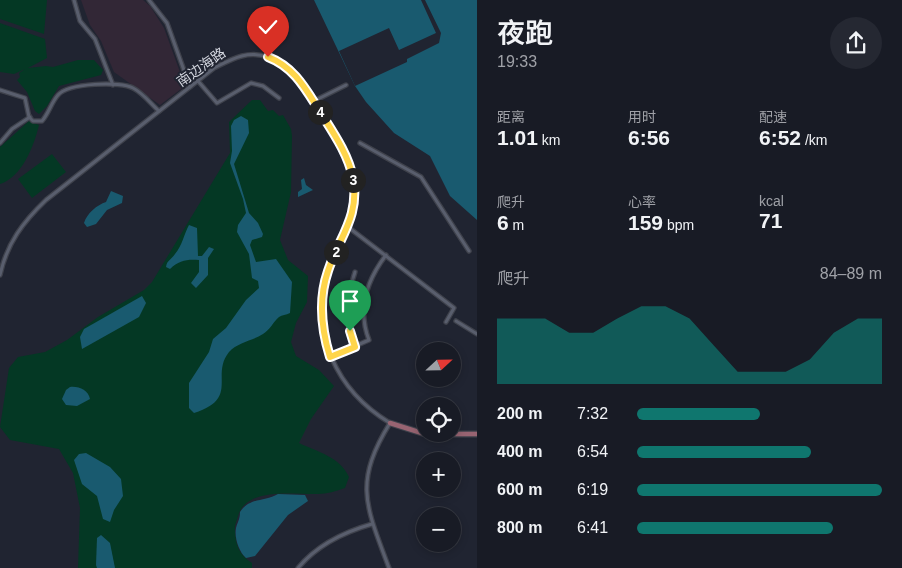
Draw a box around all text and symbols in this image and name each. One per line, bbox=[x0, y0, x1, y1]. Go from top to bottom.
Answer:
pin bbox=[247, 6, 289, 57]
icon: check bbox=[254, 13, 282, 41]
button: share bbox=[830, 17, 882, 69]
text: 夜跑 bbox=[497, 18, 553, 49]
street label: 南边海路 bbox=[173, 44, 229, 90]
text: 19:33 bbox=[497, 53, 537, 70]
pin: 4 bbox=[308, 100, 332, 124]
text: 4 bbox=[317, 104, 324, 120]
text: 距离 bbox=[497, 109, 525, 125]
text: 用时 bbox=[628, 109, 656, 125]
text: 配速 bbox=[759, 109, 787, 125]
text: 1.01 bbox=[497, 126, 538, 149]
text: 6:56 bbox=[628, 126, 670, 149]
text: 6:52 bbox=[759, 126, 801, 149]
text: km bbox=[538, 132, 560, 148]
text: /km bbox=[801, 132, 827, 148]
pin: 3 bbox=[340, 168, 366, 192]
text: 3 bbox=[350, 172, 357, 188]
text: kcal bbox=[759, 193, 784, 209]
text: 爬升 bbox=[497, 194, 525, 210]
text: 心率 bbox=[628, 194, 656, 210]
text: 71 bbox=[759, 209, 782, 232]
text: 6 bbox=[497, 211, 509, 234]
text: 159 bbox=[628, 211, 663, 234]
text: m bbox=[509, 217, 524, 233]
text: bpm bbox=[663, 217, 694, 233]
pin: 2 bbox=[324, 240, 348, 264]
text: 2 bbox=[333, 244, 340, 260]
text: 84–89 m bbox=[820, 265, 882, 282]
text: 爬升 bbox=[497, 270, 529, 287]
pin bbox=[329, 280, 371, 331]
icon: arrive bbox=[336, 287, 364, 315]
north arrow bbox=[416, 342, 461, 388]
map controls bbox=[416, 342, 461, 552]
button: locate bbox=[416, 397, 461, 442]
text: 200 m bbox=[497, 405, 542, 422]
text: 7:32 bbox=[577, 405, 608, 422]
text: 400 m bbox=[497, 443, 542, 460]
text: 6:54 bbox=[577, 443, 608, 460]
button: + bbox=[416, 452, 461, 497]
text: 600 m bbox=[497, 481, 542, 498]
text: 6:19 bbox=[577, 481, 608, 498]
button: − bbox=[416, 507, 461, 552]
text: 800 m bbox=[497, 519, 542, 536]
text: 6:41 bbox=[577, 519, 608, 536]

